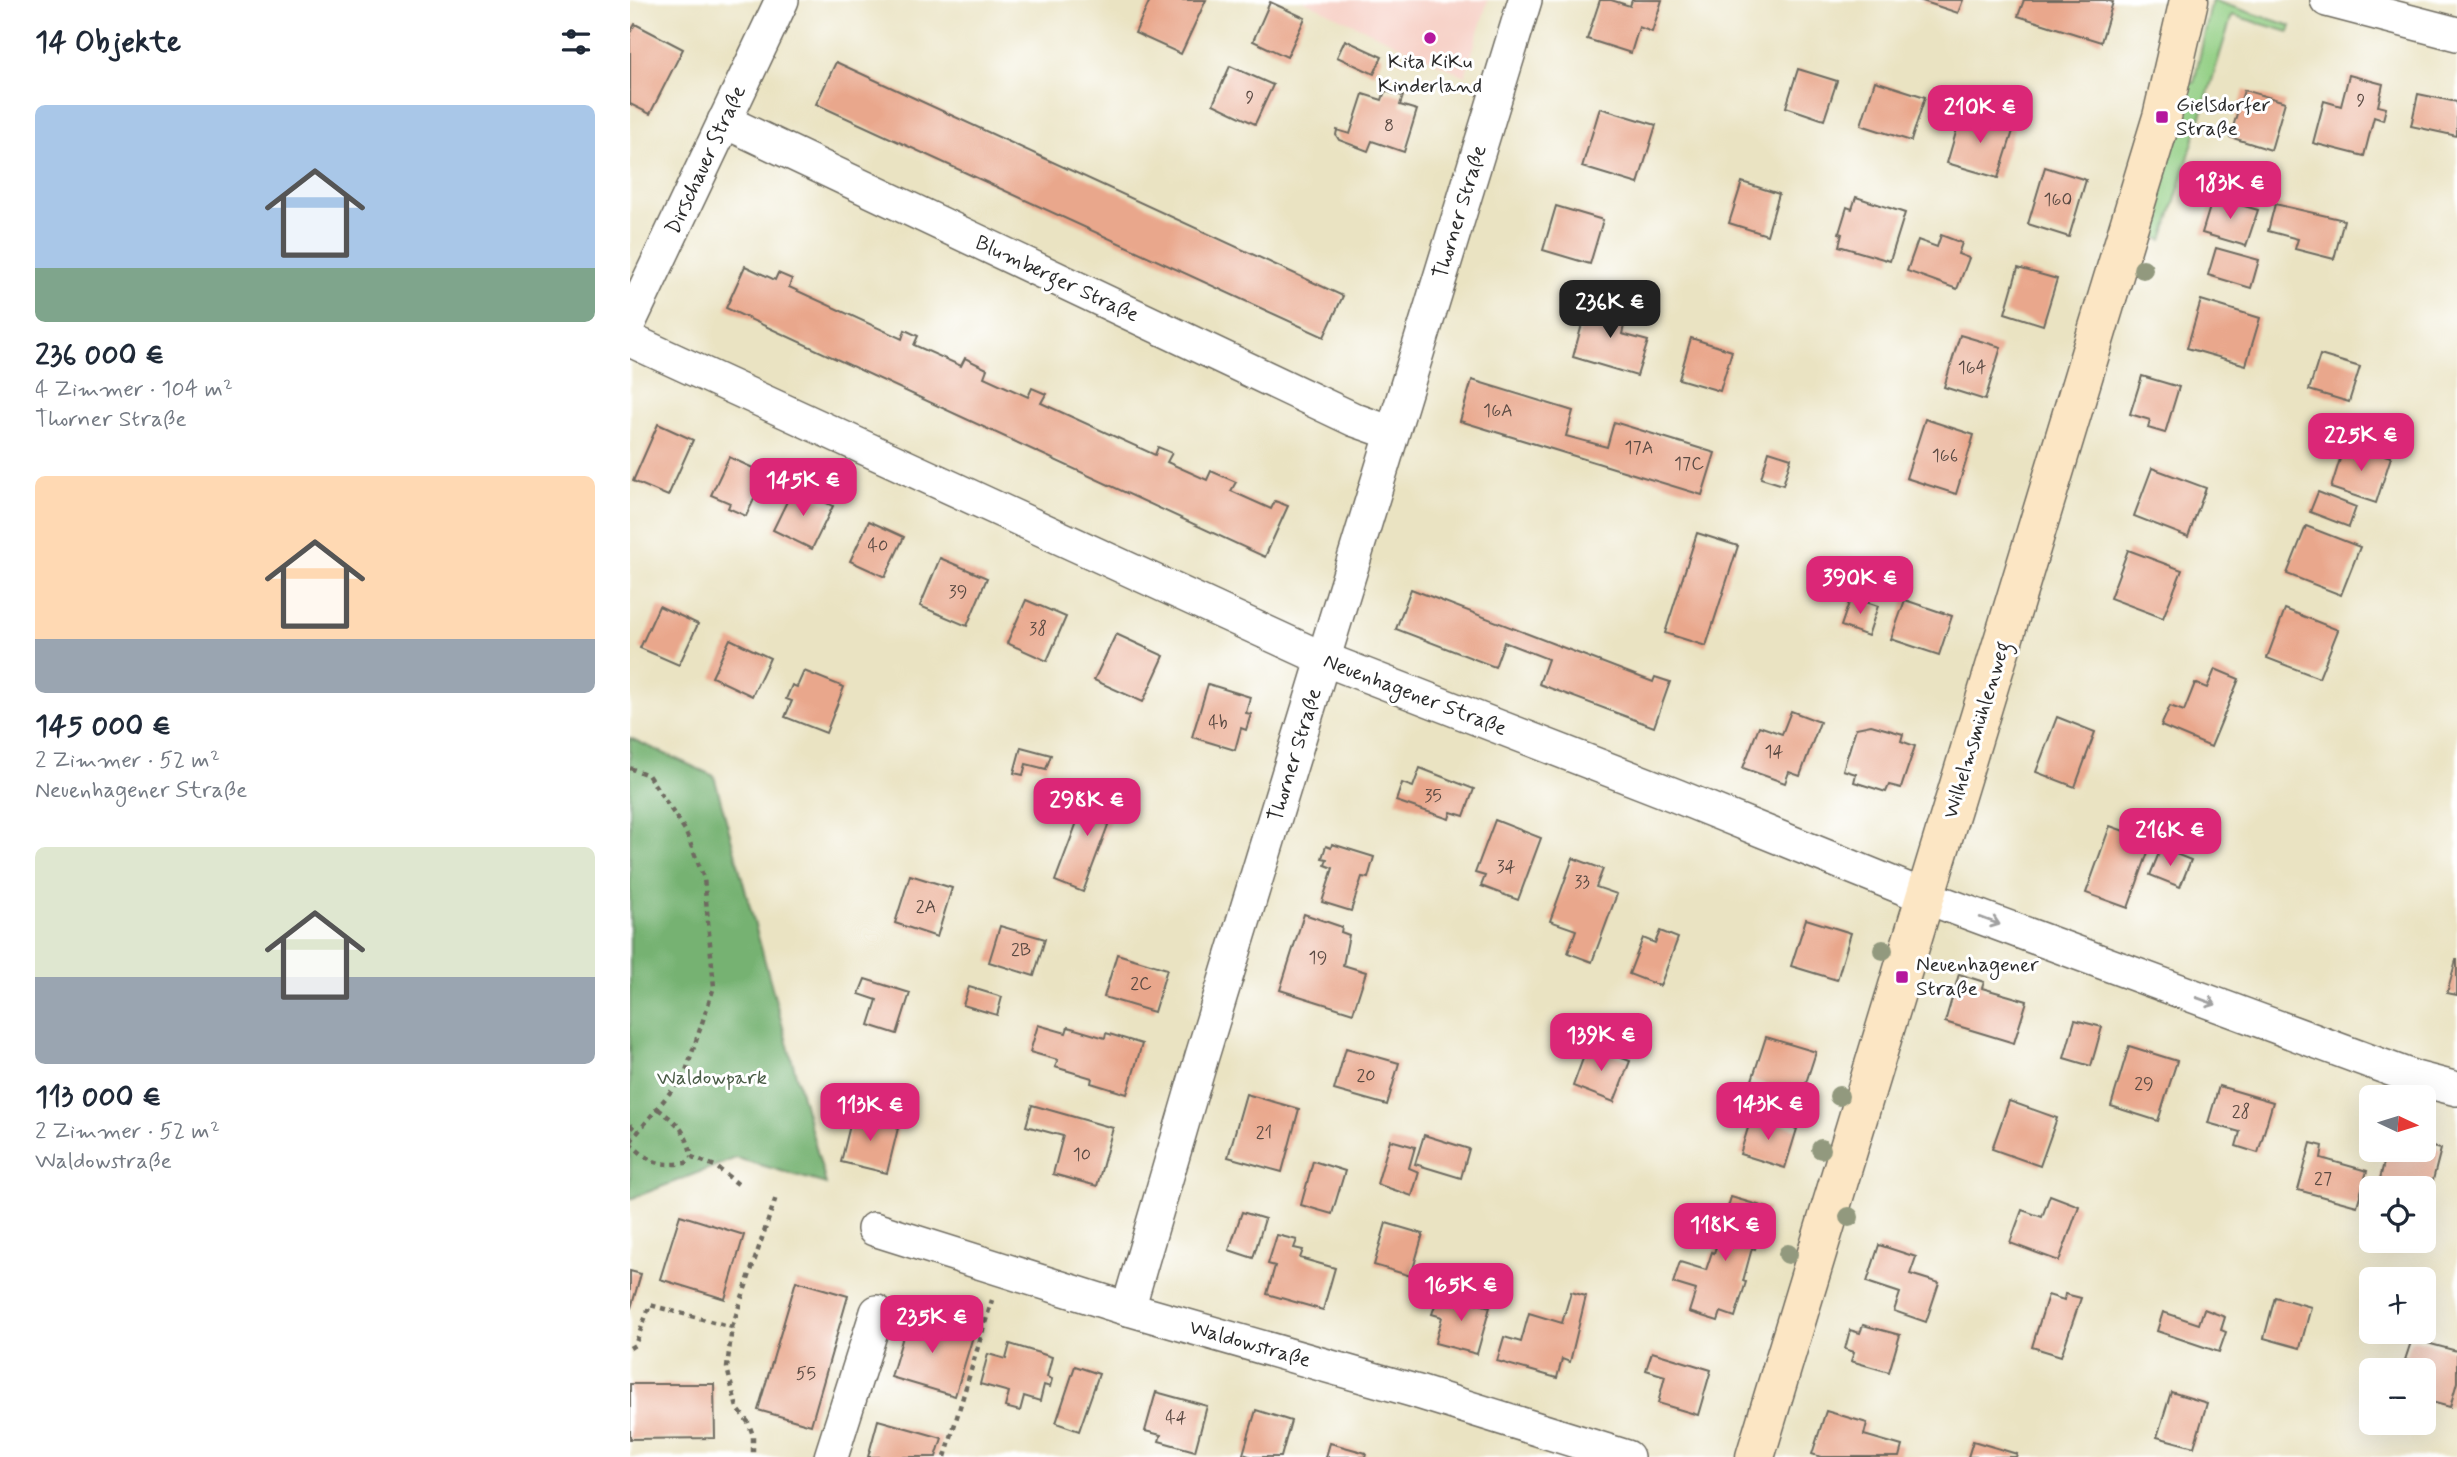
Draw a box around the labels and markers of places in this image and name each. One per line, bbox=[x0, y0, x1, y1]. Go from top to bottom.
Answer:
marker: Kita KiKu Kinderland bbox=[1422, 30, 1438, 46]
place label: Kita KiKu Kinderland bbox=[1378, 48, 1482, 100]
pin: 210K € bbox=[1923, 86, 2037, 145]
place label: Gielsdorfer Straße bbox=[2176, 91, 2271, 143]
marker: Gielsdorfer Straße bbox=[2154, 109, 2170, 125]
pin: 183K € bbox=[2173, 162, 2287, 221]
pin: 236K € bbox=[1553, 280, 1667, 340]
pin: 225K € bbox=[2304, 414, 2418, 473]
pin: 145K € bbox=[746, 458, 860, 518]
pin: 390K € bbox=[1803, 556, 1917, 616]
pin: 298K € bbox=[1030, 778, 1144, 838]
pin: 216K € bbox=[2113, 808, 2227, 868]
place label: Neuenhagener Straße bbox=[1916, 951, 2039, 1003]
marker: Neuenhagener Straße bbox=[1894, 969, 1910, 985]
pin: 139K € bbox=[1544, 1014, 1658, 1073]
pin: 143K € bbox=[1711, 1082, 1825, 1142]
pin: 113K € bbox=[813, 1084, 927, 1143]
pin: 118K € bbox=[1668, 1204, 1782, 1263]
pin: 165K € bbox=[1404, 1264, 1518, 1323]
pin: 235K € bbox=[875, 1296, 989, 1355]

